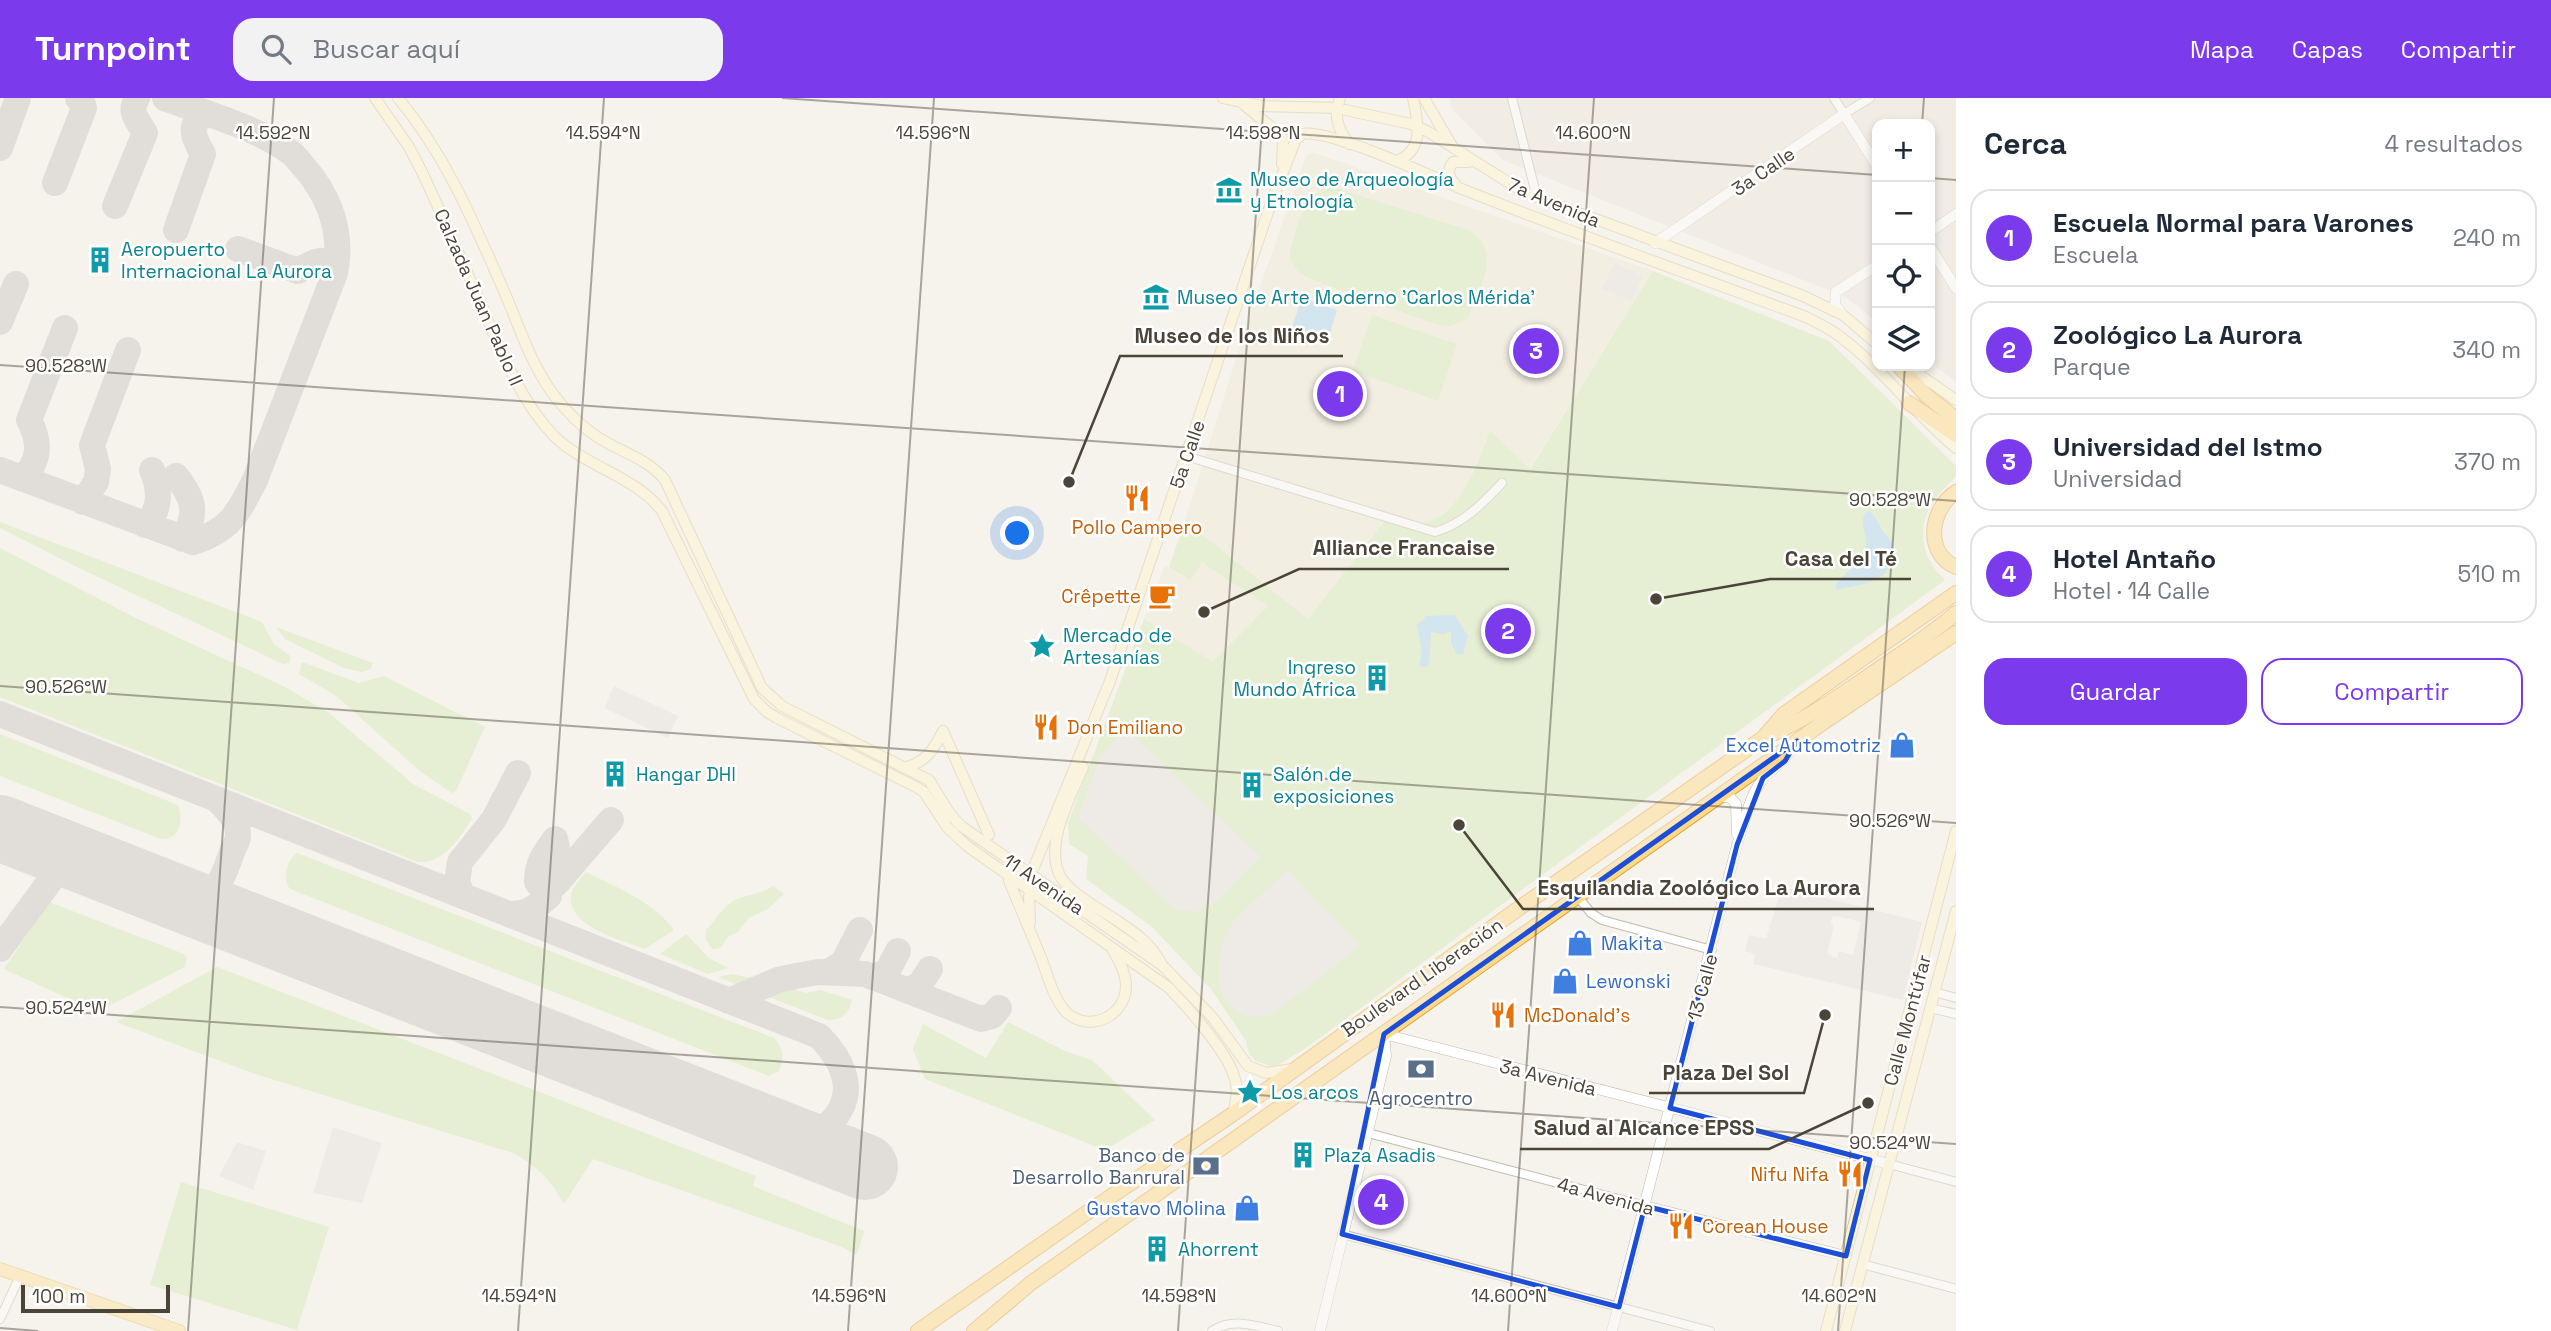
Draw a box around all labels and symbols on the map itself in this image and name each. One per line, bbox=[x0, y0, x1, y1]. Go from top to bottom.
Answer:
text: 14.592°N bbox=[236, 121, 310, 144]
text: 14.594°N bbox=[565, 121, 641, 144]
text: 14.596°N bbox=[896, 121, 970, 144]
text: 14.598°N bbox=[1225, 121, 1301, 144]
text: 14.600°N bbox=[1555, 121, 1631, 144]
street label: 3a Calle bbox=[1727, 141, 1800, 202]
place label: Museo de Arqueología y Etnología bbox=[1250, 167, 1454, 214]
street label: 7a Avenida bbox=[1504, 172, 1604, 233]
museum icon: Museo de Arqueología y Etnología bbox=[1214, 175, 1244, 205]
street label: Calzada Juan Pablo II bbox=[428, 205, 529, 390]
place label: Aeropuerto Internacional La Aurora bbox=[121, 237, 332, 284]
building icon: Aeropuerto Internacional La Aurora bbox=[85, 245, 115, 275]
museum icon: Museo de Arte Moderno 'Carlos Mérida' bbox=[1141, 282, 1171, 312]
place label: Museo de Arte Moderno 'Carlos Mérida' bbox=[1177, 285, 1535, 310]
callout: Museo de los Niños bbox=[1120, 314, 1343, 356]
text: Museo de los Niños bbox=[1135, 322, 1329, 349]
pin: 3 bbox=[1513, 325, 1559, 377]
text: 90.528°W bbox=[25, 354, 107, 377]
pin: 1 bbox=[1317, 368, 1363, 420]
street label: 5a Calle bbox=[1164, 417, 1211, 492]
restaurant icon: Pollo Campero bbox=[1122, 483, 1152, 513]
text: 90.528°W bbox=[1849, 488, 1931, 511]
place label: Pollo Campero bbox=[1072, 515, 1202, 540]
your location bbox=[1000, 516, 1034, 550]
callout: Alliance Francaise bbox=[1299, 527, 1509, 569]
text: Alliance Francaise bbox=[1313, 534, 1495, 561]
callout: Casa del Té bbox=[1770, 537, 1911, 579]
text: Casa del Té bbox=[1785, 545, 1897, 572]
cafe icon: Crêpette bbox=[1147, 581, 1177, 611]
place label: Crêpette bbox=[1061, 584, 1141, 609]
pin: 2 bbox=[1485, 605, 1531, 657]
place label: Mercado de Artesanías bbox=[1063, 623, 1172, 670]
place icon: Mercado de Artesanías bbox=[1027, 631, 1057, 661]
place label: Ingreso Mundo África bbox=[1234, 655, 1356, 702]
building icon: Ingreso Mundo África bbox=[1362, 663, 1392, 693]
text: 90.526°W bbox=[25, 675, 107, 698]
restaurant icon: Don Emiliano bbox=[1031, 712, 1061, 742]
place label: Don Emiliano bbox=[1067, 715, 1183, 740]
shop icon: Excel Automotriz bbox=[1887, 730, 1917, 760]
place label: Excel Automotriz bbox=[1726, 733, 1881, 758]
building icon: Hangar DHl bbox=[600, 759, 630, 789]
place label: Hangar DHl bbox=[636, 762, 736, 787]
place label: Salón de exposiciones bbox=[1273, 762, 1394, 809]
building icon: Salón de exposiciones bbox=[1237, 770, 1267, 800]
text: 90.526°W bbox=[1849, 809, 1931, 832]
street label: 11 Avenida bbox=[998, 848, 1089, 921]
callout: Esquilandia Zoológico La Aurora bbox=[1523, 867, 1874, 909]
text: Esquilandia Zoológico La Aurora bbox=[1537, 874, 1861, 901]
street label: Boulevard Liberación bbox=[1337, 912, 1508, 1043]
shop icon: Makita bbox=[1565, 928, 1595, 958]
place label: Makita bbox=[1601, 931, 1663, 956]
street label: 13 Calle bbox=[1682, 951, 1723, 1023]
street label: Calle Montúfar bbox=[1878, 952, 1937, 1088]
shop icon: Lewonski bbox=[1550, 966, 1580, 996]
place label: Lewonski bbox=[1586, 969, 1671, 994]
text: 90.524°W bbox=[25, 996, 107, 1019]
restaurant icon: McDonald's bbox=[1488, 1000, 1518, 1030]
place label: McDonald's bbox=[1524, 1003, 1630, 1028]
callout: Plaza Del Sol bbox=[1649, 1051, 1804, 1093]
street label: 3a Avenida bbox=[1497, 1053, 1599, 1102]
bank icon: Agrocentro bbox=[1406, 1054, 1436, 1084]
text: Plaza Del Sol bbox=[1663, 1059, 1789, 1086]
place icon: Los arcos bbox=[1235, 1077, 1265, 1107]
place label: Los arcos bbox=[1271, 1080, 1359, 1105]
place label: Agrocentro bbox=[1369, 1086, 1473, 1111]
callout: Salud al Alcance EPSS bbox=[1520, 1107, 1769, 1149]
text: Salud al Alcance EPSS bbox=[1534, 1114, 1755, 1141]
text: 90.524°W bbox=[1849, 1131, 1931, 1154]
building icon: Plaza Asadis bbox=[1288, 1140, 1318, 1170]
place label: Banco de Desarrollo Banrural bbox=[1012, 1143, 1185, 1190]
place label: Plaza Asadis bbox=[1324, 1143, 1436, 1168]
bank icon: Banco de Desarrollo Banrural bbox=[1191, 1151, 1221, 1181]
restaurant icon: Nifu Nifa bbox=[1835, 1159, 1865, 1189]
place label: Nifu Nifa bbox=[1750, 1162, 1829, 1187]
street label: 4a Avenida bbox=[1555, 1172, 1657, 1221]
pin: 4 bbox=[1358, 1176, 1404, 1228]
shop icon: Gustavo Molina bbox=[1232, 1193, 1262, 1223]
place label: Gustavo Molina bbox=[1086, 1196, 1226, 1221]
restaurant icon: Corean House bbox=[1666, 1211, 1696, 1241]
place label: Corean House bbox=[1702, 1214, 1829, 1239]
building icon: Ahorrent bbox=[1142, 1234, 1172, 1264]
place label: Ahorrent bbox=[1178, 1237, 1259, 1262]
scale bar bbox=[21, 1282, 170, 1314]
text: 14.594°N bbox=[481, 1284, 557, 1307]
text: 14.596°N bbox=[812, 1284, 886, 1307]
text: 14.598°N bbox=[1141, 1284, 1217, 1307]
text: 14.600°N bbox=[1471, 1284, 1547, 1307]
text: 14.602°N bbox=[1801, 1284, 1877, 1307]

